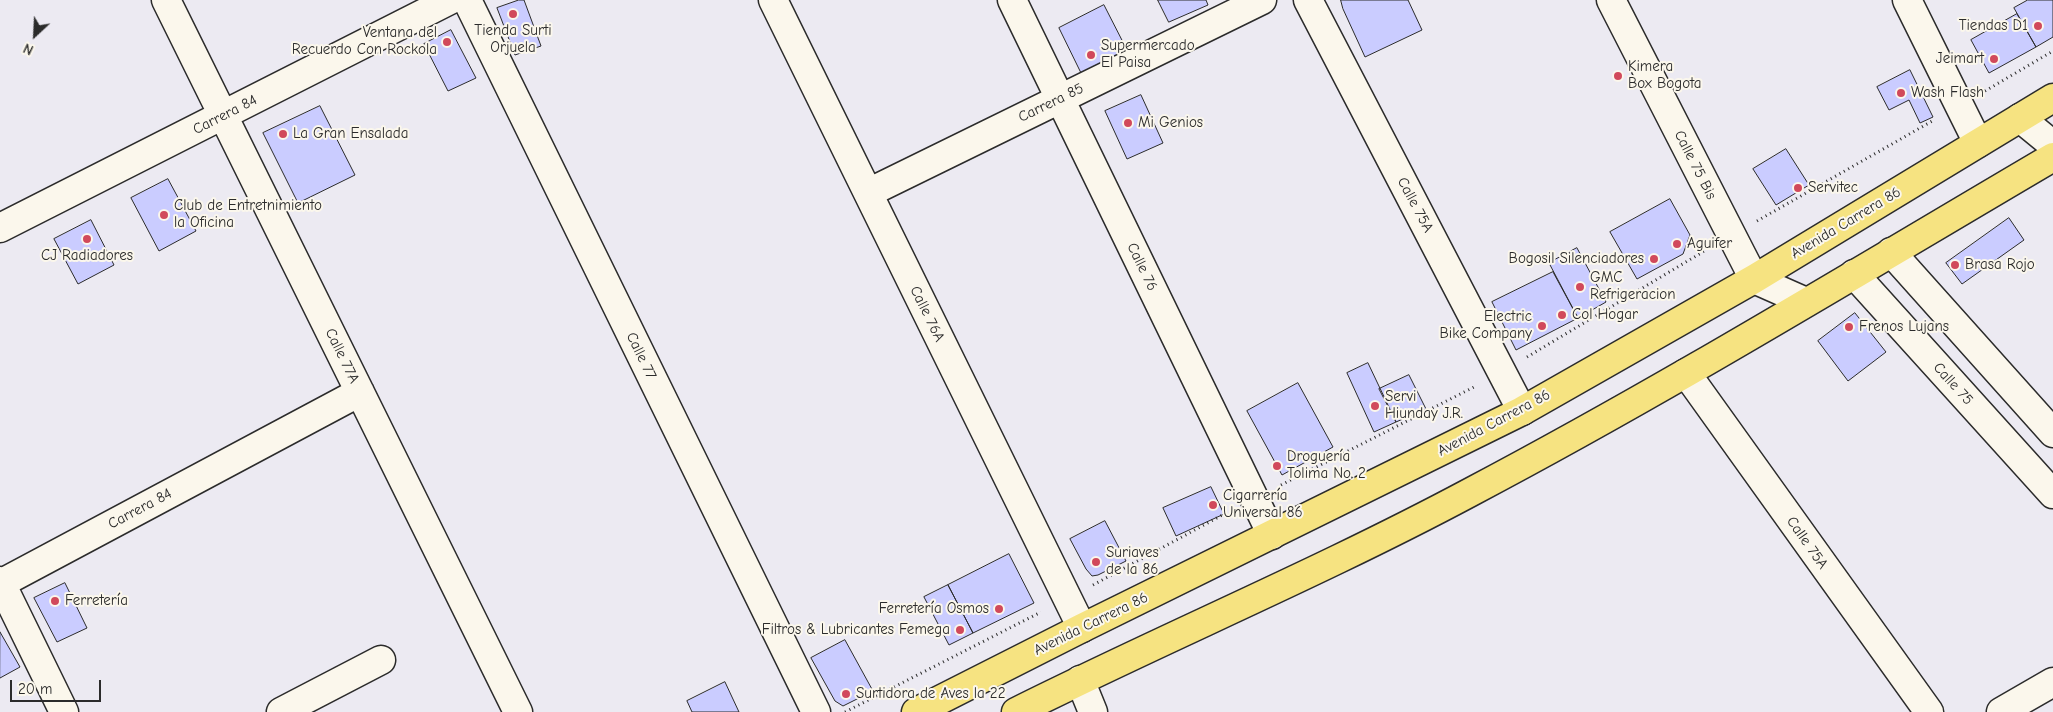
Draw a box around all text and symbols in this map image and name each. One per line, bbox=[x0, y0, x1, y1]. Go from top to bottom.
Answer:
marker: Tienda Surti Orjuela bbox=[507, 8, 519, 20]
north arrow bbox=[10, 10, 60, 60]
place label: Tiendas D1 bbox=[1959, 17, 2028, 35]
marker: Tiendas D1 bbox=[2032, 20, 2044, 32]
place label: Tienda Surti Orjuela bbox=[474, 22, 552, 57]
place label: Ventana del Recuerdo Con Rockola bbox=[292, 24, 437, 59]
marker: Ventana del Recuerdo Con Rockola bbox=[441, 36, 453, 48]
place label: Supermercado El Paisa bbox=[1101, 37, 1195, 72]
text: N bbox=[21, 39, 36, 59]
marker: Supermercado El Paisa bbox=[1085, 49, 1097, 61]
place label: Jeimart bbox=[1936, 50, 1984, 68]
marker: Jeimart bbox=[1988, 53, 2000, 65]
place label: Kimera Box Bogota bbox=[1628, 58, 1702, 93]
marker: Kimera Box Bogota bbox=[1612, 70, 1624, 82]
street label: Carrera 85 bbox=[1015, 79, 1087, 127]
place label: Wash Flash bbox=[1911, 84, 1984, 102]
marker: Wash Flash bbox=[1895, 87, 1907, 99]
street label: Carrera 84 bbox=[190, 91, 260, 139]
place label: Mi Genios bbox=[1138, 114, 1203, 132]
marker: Mi Genios bbox=[1122, 117, 1134, 129]
place label: La Gran Ensalada bbox=[293, 125, 408, 143]
street label: Calle 75 Bis bbox=[1670, 127, 1720, 203]
marker: La Gran Ensalada bbox=[277, 128, 289, 140]
street label: Calle 75A bbox=[1393, 174, 1437, 236]
place label: Servitec bbox=[1808, 179, 1858, 197]
marker: Servitec bbox=[1792, 182, 1804, 194]
street label: Avenida Carrera 86 bbox=[1788, 183, 1904, 263]
place label: Club de Entretnimiento la Oficina bbox=[174, 197, 322, 232]
marker: Club de Entretnimiento la Oficina bbox=[158, 209, 170, 221]
marker: CJ Radiadores bbox=[81, 233, 93, 245]
place label: Aguifer bbox=[1687, 235, 1732, 253]
marker: Aguifer bbox=[1671, 238, 1683, 250]
street label: Calle 76 bbox=[1123, 240, 1161, 294]
place label: CJ Radiadores bbox=[41, 247, 133, 265]
place label: Bogosil Silenciadores bbox=[1509, 250, 1644, 268]
marker: Bogosil Silenciadores bbox=[1648, 253, 1660, 265]
place label: Brasa Rojo bbox=[1965, 256, 2035, 274]
marker: Brasa Rojo bbox=[1949, 259, 1961, 271]
place label: GMC Refrigeracion bbox=[1590, 269, 1676, 304]
marker: GMC Refrigeracion bbox=[1574, 281, 1586, 293]
street label: Calle 76A bbox=[906, 283, 948, 345]
place label: Col Hogar bbox=[1572, 306, 1638, 324]
place label: Electric Bike Company bbox=[1440, 308, 1532, 343]
marker: Col Hogar bbox=[1556, 309, 1568, 321]
place label: Frenos Lujans bbox=[1859, 318, 1949, 336]
marker: Electric Bike Company bbox=[1536, 320, 1548, 332]
marker: Frenos Lujans bbox=[1843, 321, 1855, 333]
street label: Calle 77A bbox=[321, 326, 363, 386]
street label: Calle 77 bbox=[622, 329, 660, 383]
street label: Calle 75 bbox=[1929, 359, 1977, 409]
street label: Avenida Carrera 86 bbox=[1435, 386, 1553, 460]
place label: Servi Hiunday J.R. bbox=[1385, 388, 1463, 423]
marker: Servi Hiunday J.R. bbox=[1369, 400, 1381, 412]
place label: Droguería Tolima No. 2 bbox=[1287, 448, 1366, 483]
marker: Droguería Tolima No. 2 bbox=[1271, 460, 1283, 472]
street label: Carrera 84 bbox=[105, 485, 175, 533]
place label: Cigarrería Universal 86 bbox=[1223, 487, 1303, 522]
marker: Cigarrería Universal 86 bbox=[1207, 499, 1219, 511]
street label: Calle 75A bbox=[1782, 513, 1832, 573]
place label: Suriaves de la 86 bbox=[1106, 544, 1159, 579]
marker: Suriaves de la 86 bbox=[1090, 556, 1102, 568]
street label: Avenida Carrera 86 bbox=[1031, 589, 1151, 659]
place label: Ferretería bbox=[65, 592, 128, 610]
marker: Ferretería bbox=[49, 595, 61, 607]
place label: Ferretería Osmos bbox=[879, 600, 989, 618]
marker: Ferretería Osmos bbox=[993, 603, 1005, 615]
place label: Filtros & Lubricantes Femega bbox=[762, 621, 950, 639]
marker: Filtros & Lubricantes Femega bbox=[954, 624, 966, 636]
scale bar bbox=[12, 670, 104, 702]
text: 20 m bbox=[18, 680, 52, 698]
place label: Surtidora de Aves la 22 bbox=[856, 685, 1006, 703]
marker: Surtidora de Aves la 22 bbox=[840, 688, 852, 700]

